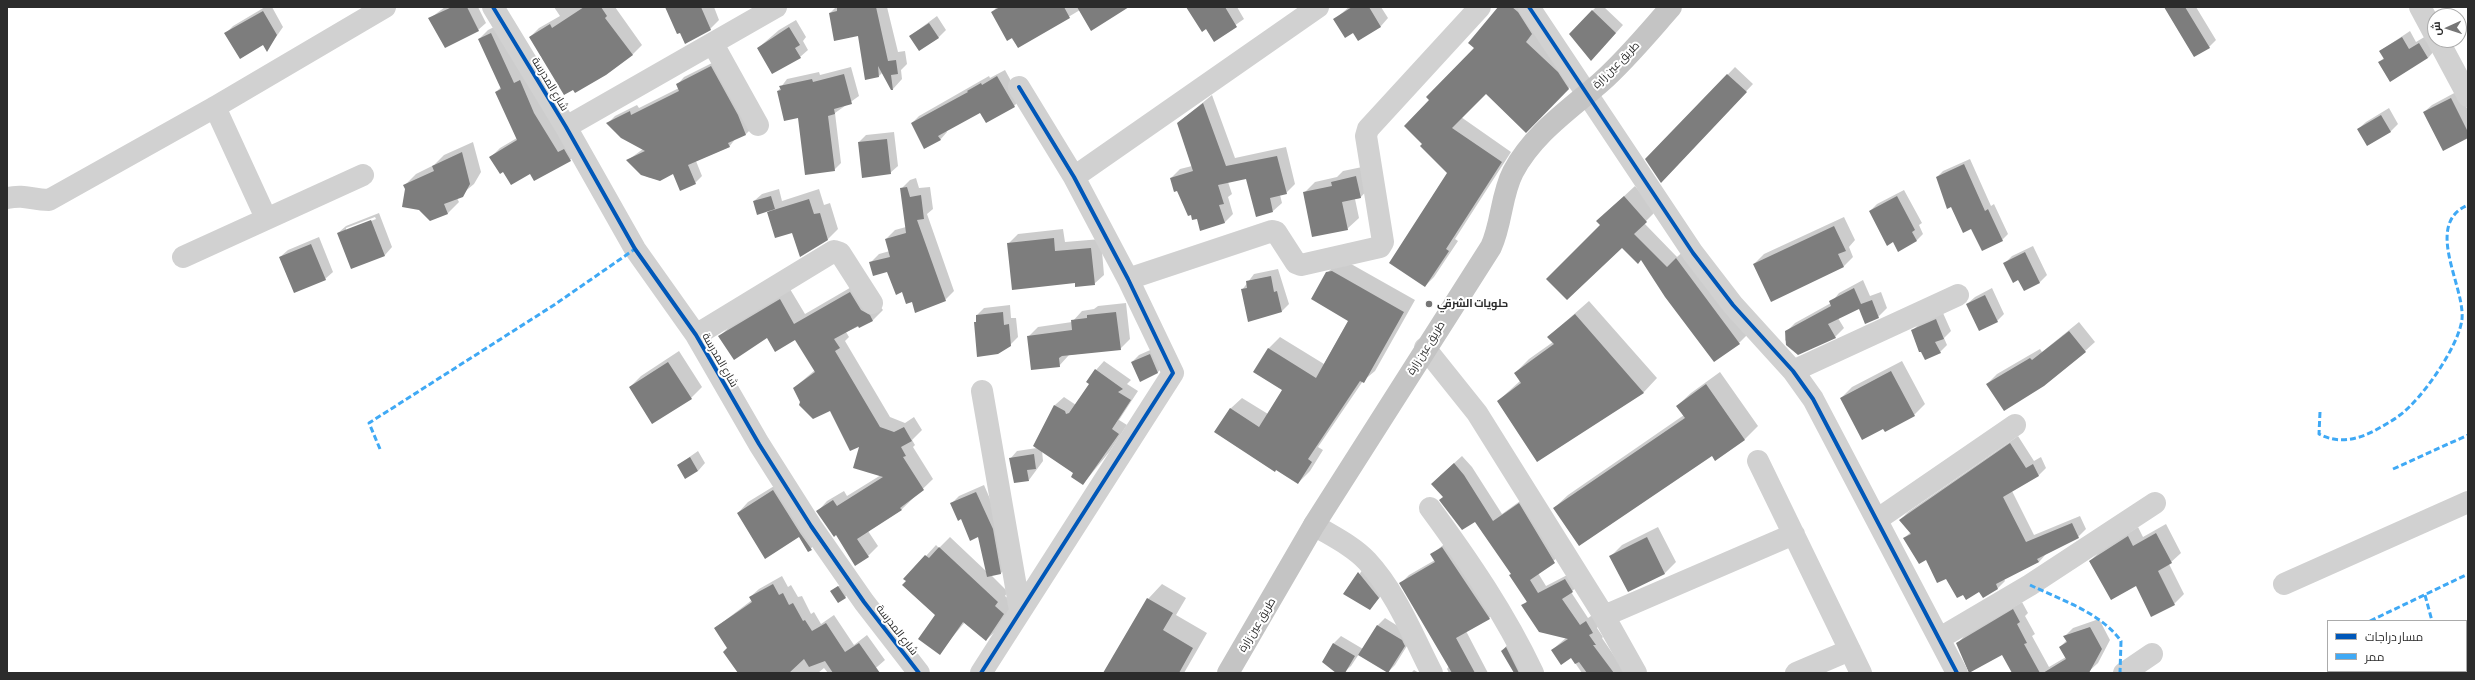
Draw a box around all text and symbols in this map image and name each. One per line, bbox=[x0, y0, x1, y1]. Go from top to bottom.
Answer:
north arrow bbox=[2427, 8, 2467, 48]
text: ش bbox=[2430, 21, 2442, 36]
street label: طريق عين زارة bbox=[1590, 39, 1642, 91]
street label: شارع المدرسة bbox=[529, 55, 571, 113]
place label: حلويات الشرقي bbox=[1437, 297, 1508, 311]
marker: حلويات الشرقي bbox=[1424, 299, 1434, 309]
street label: طريق عين زارة bbox=[1404, 319, 1448, 377]
street label: شارع المدرسة bbox=[699, 331, 741, 389]
street label: طريق عين زارة bbox=[1236, 596, 1278, 654]
street label: شارع المدرسة bbox=[873, 602, 921, 658]
legend bbox=[2327, 620, 2467, 672]
text: مسار دراجات bbox=[2365, 630, 2423, 644]
text: ممر bbox=[2365, 650, 2384, 664]

